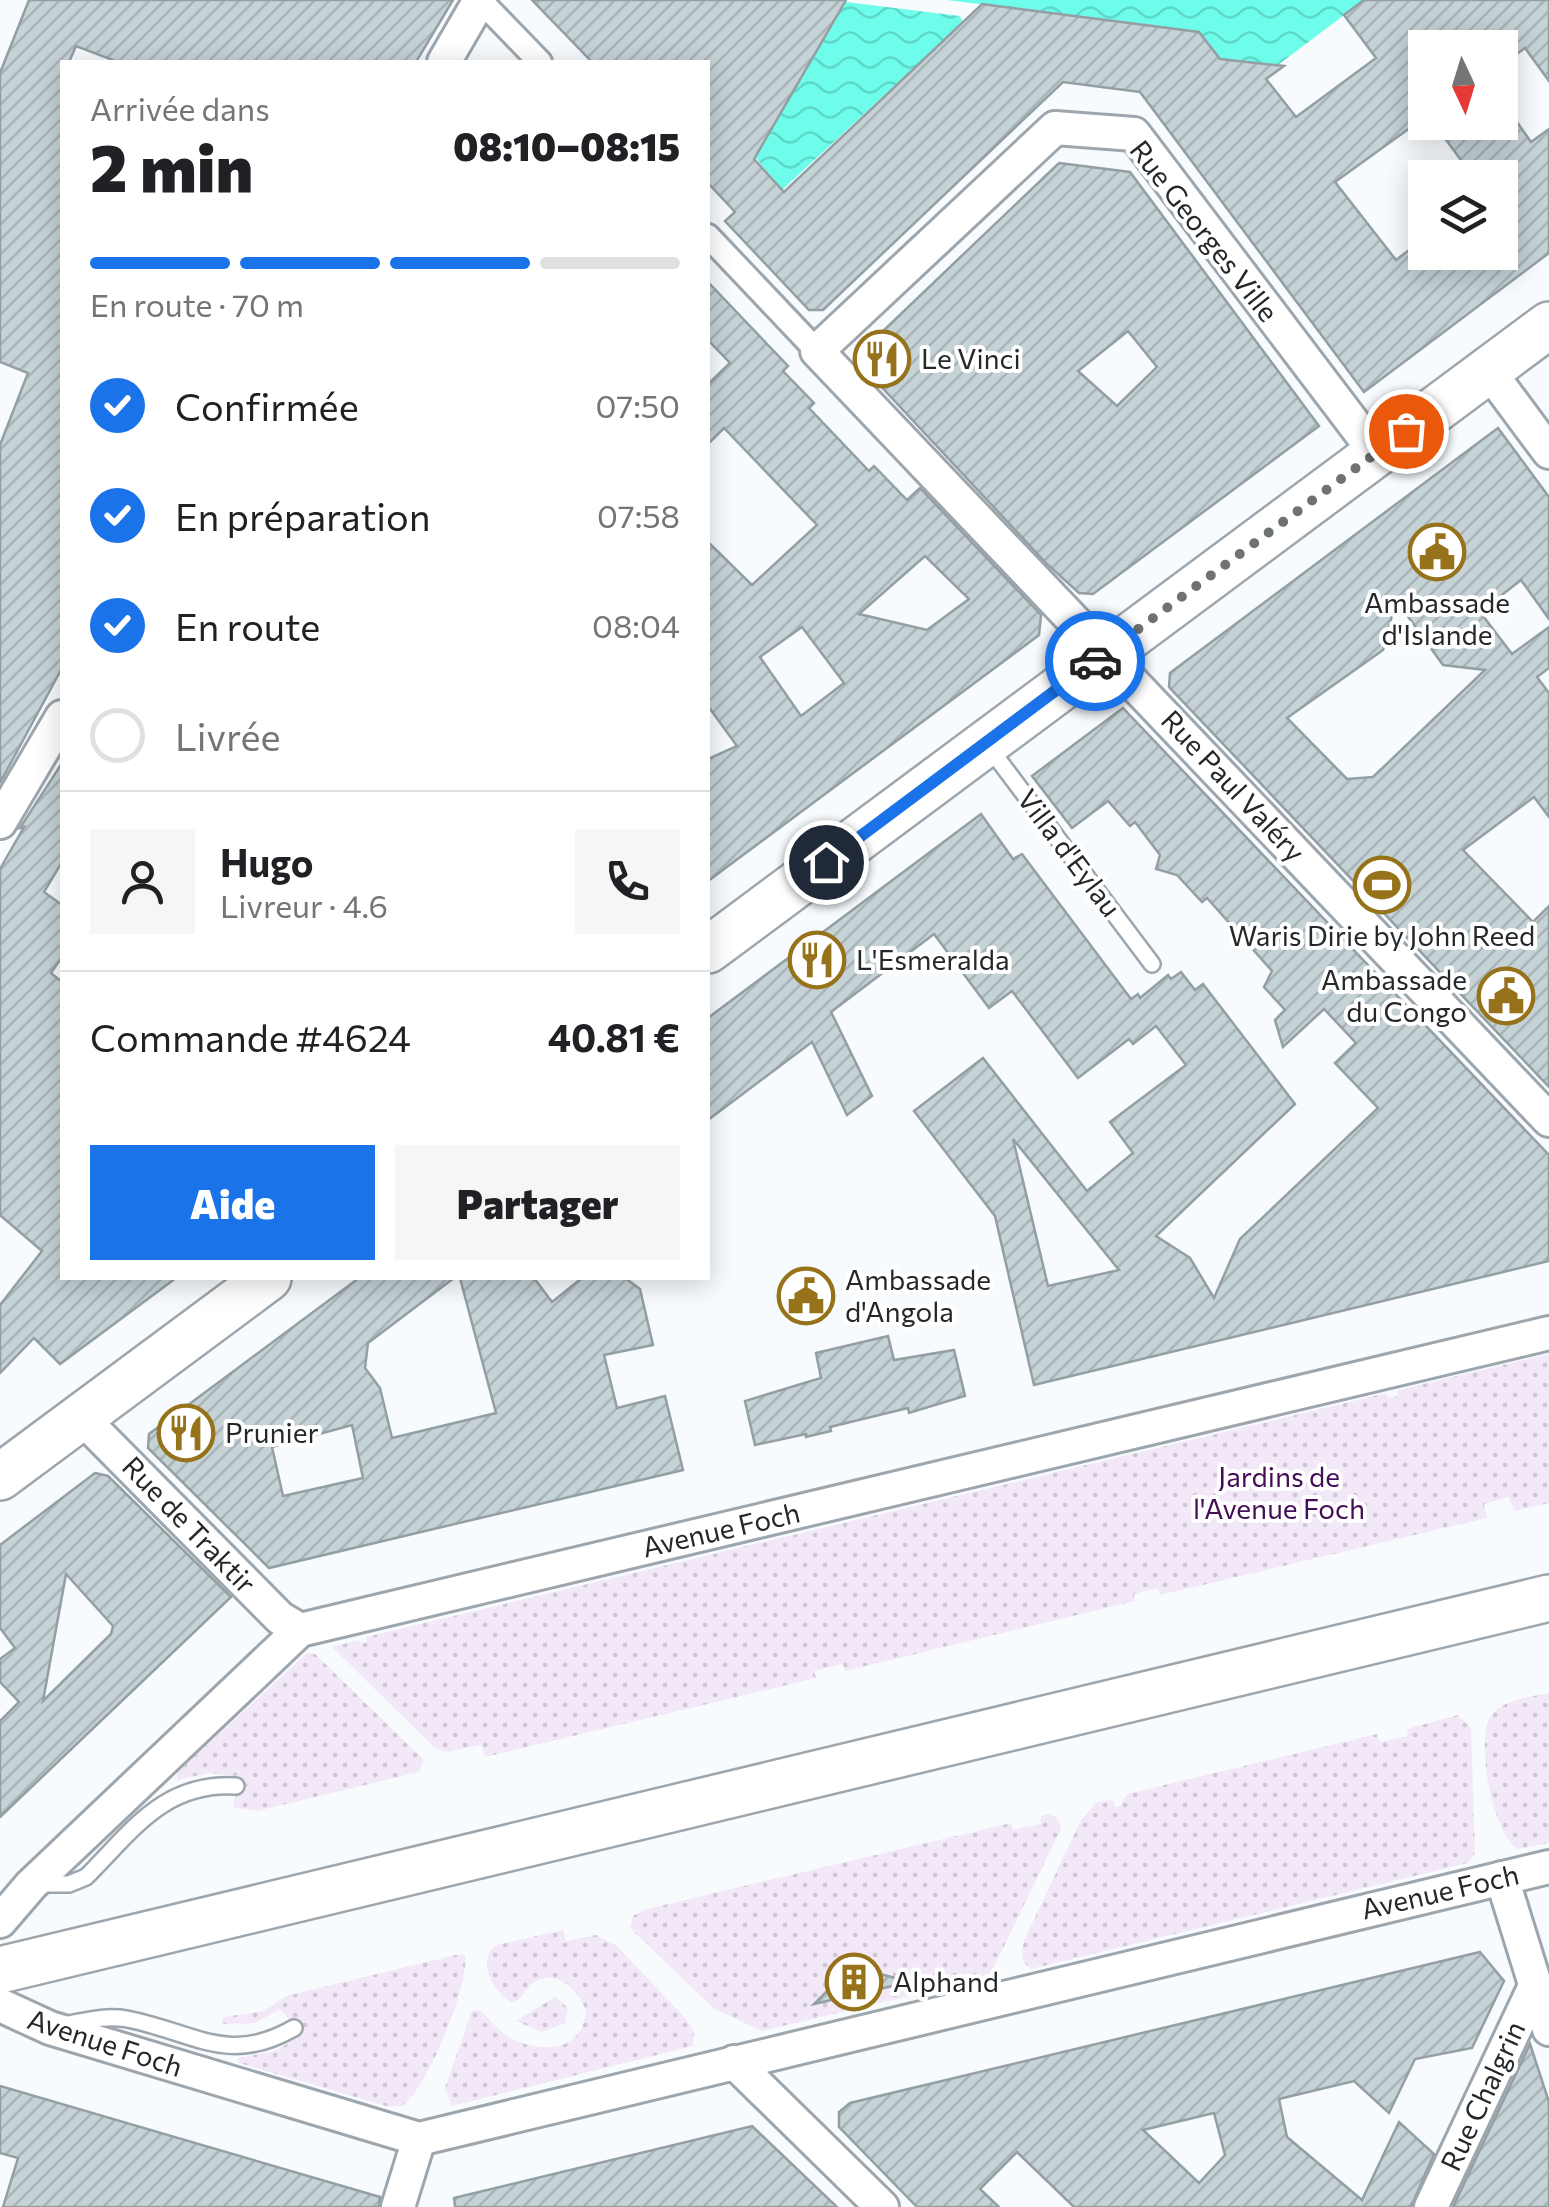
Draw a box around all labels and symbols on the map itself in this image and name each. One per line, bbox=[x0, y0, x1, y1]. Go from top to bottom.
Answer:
north arrow bbox=[1408, 30, 1518, 140]
street label: Rue Georges Ville bbox=[1123, 133, 1286, 328]
restaurant icon: Le Vinci bbox=[852, 329, 912, 389]
place label: Le Vinci bbox=[921, 341, 1021, 375]
pin bbox=[1364, 389, 1449, 474]
public building icon: Ambassade d'Islande bbox=[1407, 522, 1467, 582]
place label: Ambassade d'Islande bbox=[1364, 585, 1510, 651]
courier bbox=[1045, 611, 1145, 711]
street label: Rue Paul Valéry bbox=[1155, 703, 1313, 868]
street label: Villa d'Eylau bbox=[1011, 782, 1129, 923]
pin bbox=[784, 820, 869, 905]
sports icon: Waris Dirie by John Reed bbox=[1352, 855, 1412, 915]
place label: Waris Dirie by John Reed bbox=[1229, 918, 1535, 952]
restaurant icon: L'Esmeralda bbox=[787, 930, 847, 990]
place label: L'Esmeralda bbox=[856, 942, 1010, 976]
place label: Ambassade du Congo bbox=[1321, 962, 1467, 1028]
public building icon: Ambassade du Congo bbox=[1476, 966, 1536, 1026]
place label: Ambassade d'Angola bbox=[845, 1262, 991, 1328]
public building icon: Ambassade d'Angola bbox=[776, 1266, 836, 1326]
restaurant icon: Prunier bbox=[156, 1403, 216, 1463]
place label: Prunier bbox=[225, 1415, 319, 1449]
street label: Rue de Traktir bbox=[116, 1449, 263, 1600]
park label: Jardins de l'Avenue Foch bbox=[1193, 1459, 1365, 1525]
street label: Avenue Foch bbox=[639, 1494, 803, 1564]
street label: Avenue Foch bbox=[1358, 1856, 1522, 1926]
building icon: Alphand bbox=[824, 1952, 884, 2012]
place label: Alphand bbox=[893, 1964, 999, 1998]
street label: Avenue Foch bbox=[24, 2001, 187, 2083]
street label: Rue Chalgrin bbox=[1433, 2015, 1532, 2176]

